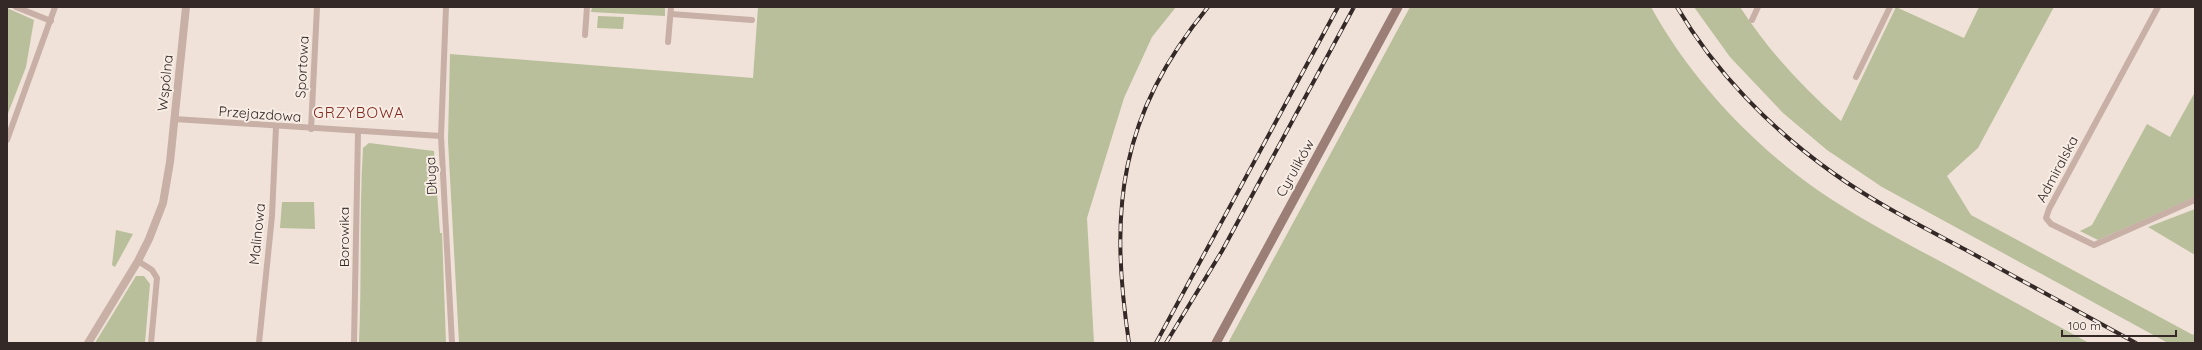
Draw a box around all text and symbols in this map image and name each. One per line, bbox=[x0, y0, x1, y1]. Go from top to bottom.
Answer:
street label: Sportowa bbox=[291, 35, 313, 99]
street label: Wspólna bbox=[153, 54, 177, 112]
street label: Przejazdowa bbox=[218, 102, 302, 126]
district label: GRZYBOWA bbox=[313, 103, 405, 122]
street label: Admiralska bbox=[2032, 133, 2082, 205]
street label: Cyrulików bbox=[1272, 136, 1318, 200]
street label: Długa bbox=[421, 156, 441, 196]
street label: Malinowa bbox=[245, 202, 269, 266]
street label: Borowika bbox=[335, 207, 353, 267]
scale bar bbox=[2062, 312, 2176, 338]
text: 100 m bbox=[2068, 318, 2101, 333]

